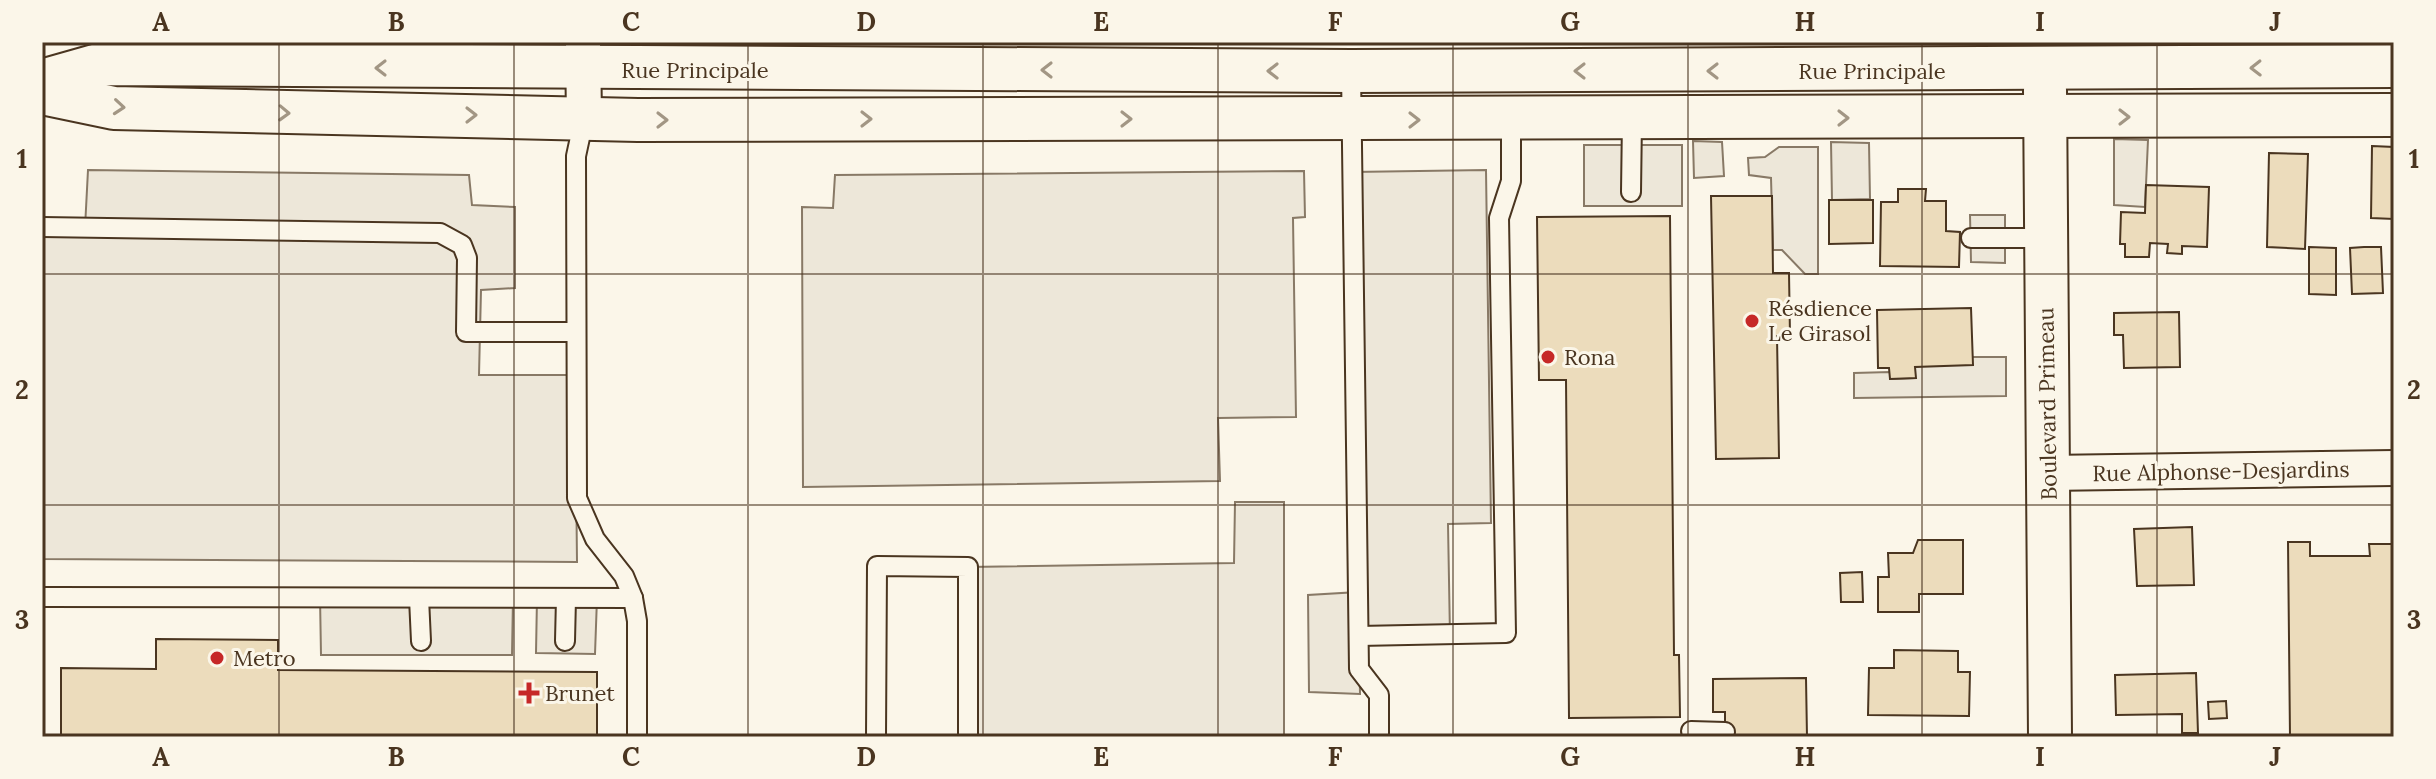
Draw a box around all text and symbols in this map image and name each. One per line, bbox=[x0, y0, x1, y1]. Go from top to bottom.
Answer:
text: A bbox=[152, 5, 170, 38]
text: B bbox=[387, 5, 405, 38]
text: C bbox=[622, 5, 640, 38]
text: D bbox=[856, 5, 876, 38]
text: E bbox=[1093, 5, 1109, 38]
text: F bbox=[1328, 5, 1343, 38]
text: G bbox=[1560, 5, 1580, 38]
text: H bbox=[1795, 5, 1815, 38]
text: I bbox=[2035, 5, 2045, 38]
text: J bbox=[2269, 5, 2281, 38]
street label: Rue Principale bbox=[621, 56, 769, 84]
street label: Rue Principale bbox=[1798, 57, 1946, 85]
one-way arrow bbox=[374, 59, 387, 77]
one-way arrow bbox=[2249, 59, 2262, 77]
one-way arrow bbox=[1040, 61, 1053, 79]
one-way arrow bbox=[1266, 62, 1279, 80]
one-way arrow bbox=[1573, 62, 1586, 80]
one-way arrow bbox=[1706, 62, 1719, 80]
one-way arrow bbox=[112, 98, 125, 115]
one-way arrow bbox=[278, 104, 291, 121]
one-way arrow bbox=[465, 106, 478, 124]
one-way arrow bbox=[2118, 108, 2131, 126]
one-way arrow bbox=[860, 110, 873, 128]
one-way arrow bbox=[1120, 110, 1133, 128]
one-way arrow bbox=[1837, 110, 1850, 127]
one-way arrow bbox=[656, 111, 669, 129]
one-way arrow bbox=[1408, 111, 1421, 129]
text: 1 bbox=[17, 142, 27, 175]
text: 1 bbox=[2409, 142, 2419, 175]
place label: Résdience Le Girasol bbox=[1768, 294, 1872, 347]
street label: Boulevard Primeau bbox=[2031, 307, 2063, 501]
marker: Résdience Le Girasol bbox=[1743, 312, 1761, 330]
place label: Rona bbox=[1564, 343, 1615, 371]
marker: Rona bbox=[1539, 348, 1557, 366]
text: 2 bbox=[15, 373, 29, 406]
text: 2 bbox=[2407, 373, 2421, 406]
street label: Rue Alphonse-Desjardins bbox=[2092, 455, 2350, 487]
text: 3 bbox=[15, 603, 29, 636]
text: 3 bbox=[2407, 603, 2421, 636]
place label: Metro bbox=[233, 644, 296, 672]
marker: Metro bbox=[208, 649, 226, 667]
place label: Brunet bbox=[545, 679, 615, 707]
marker: Brunet bbox=[520, 684, 538, 702]
text: A bbox=[152, 740, 170, 773]
text: B bbox=[387, 740, 405, 773]
text: C bbox=[622, 740, 640, 773]
text: D bbox=[856, 740, 876, 773]
text: E bbox=[1093, 740, 1109, 773]
text: F bbox=[1328, 740, 1343, 773]
text: G bbox=[1560, 740, 1580, 773]
text: H bbox=[1795, 740, 1815, 773]
text: I bbox=[2035, 740, 2045, 773]
text: J bbox=[2269, 740, 2281, 773]

